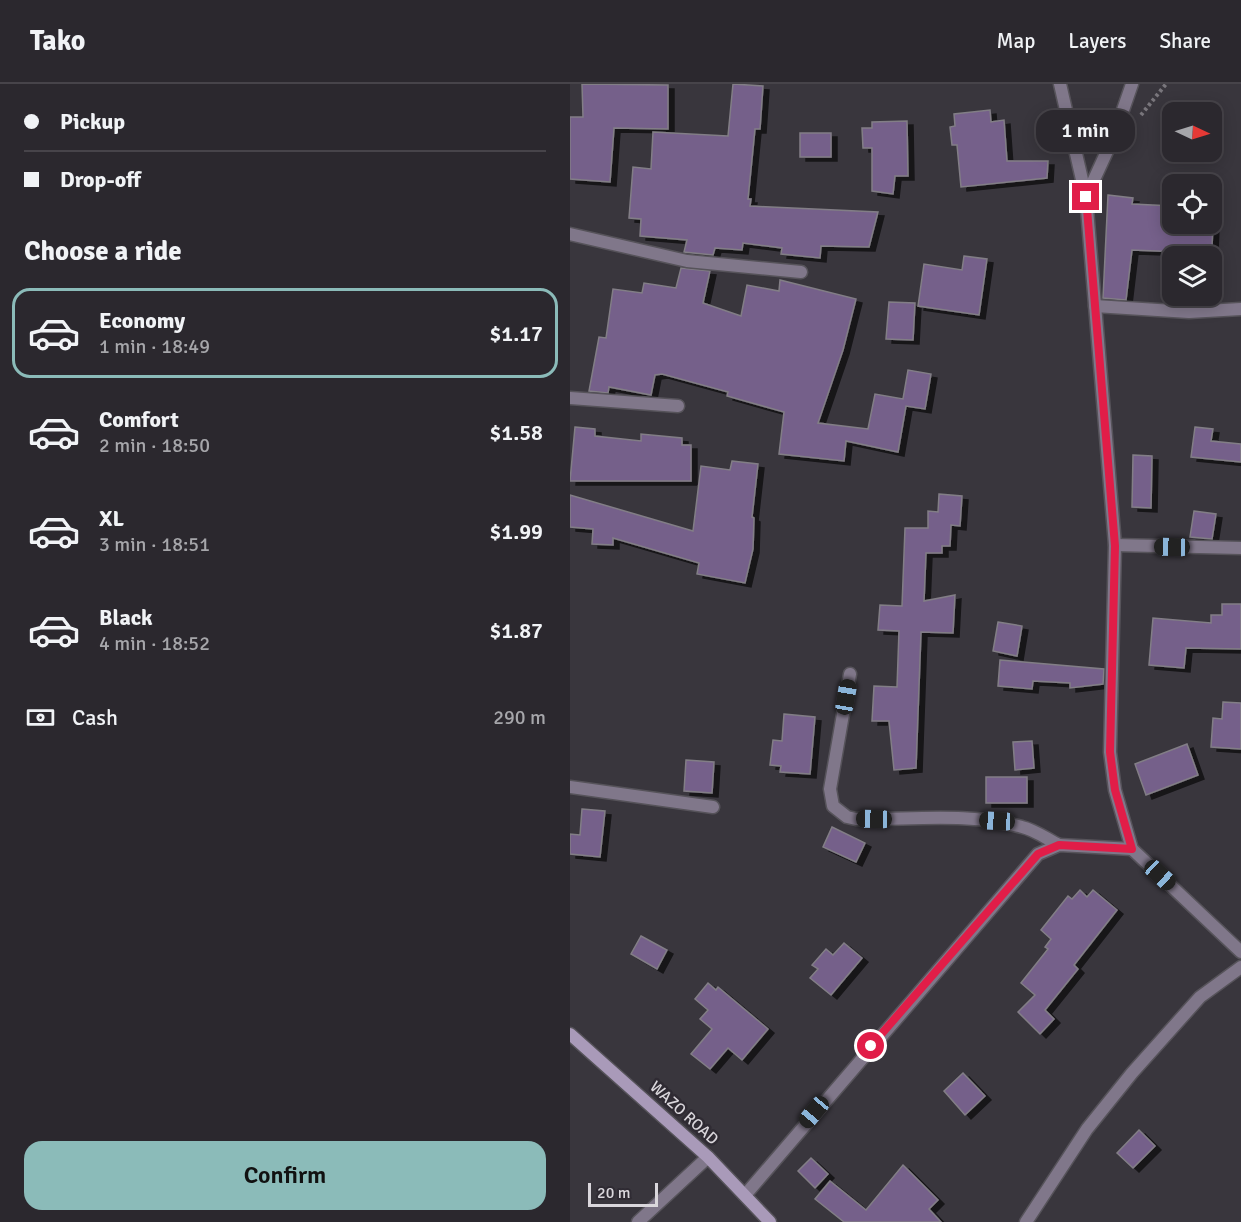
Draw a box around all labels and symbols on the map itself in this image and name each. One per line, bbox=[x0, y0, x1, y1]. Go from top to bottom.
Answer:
north arrow bbox=[1162, 102, 1222, 162]
callout: 1 min bbox=[1036, 110, 1136, 152]
route end bbox=[1072, 183, 1099, 210]
car bbox=[1154, 538, 1190, 556]
car bbox=[834, 678, 858, 716]
car bbox=[856, 810, 892, 828]
car bbox=[979, 811, 1015, 831]
car bbox=[1141, 856, 1179, 894]
route start bbox=[857, 1032, 884, 1059]
street label: WAZO ROAD bbox=[646, 1077, 722, 1149]
car bbox=[796, 1092, 832, 1132]
scale bar bbox=[588, 1180, 658, 1208]

